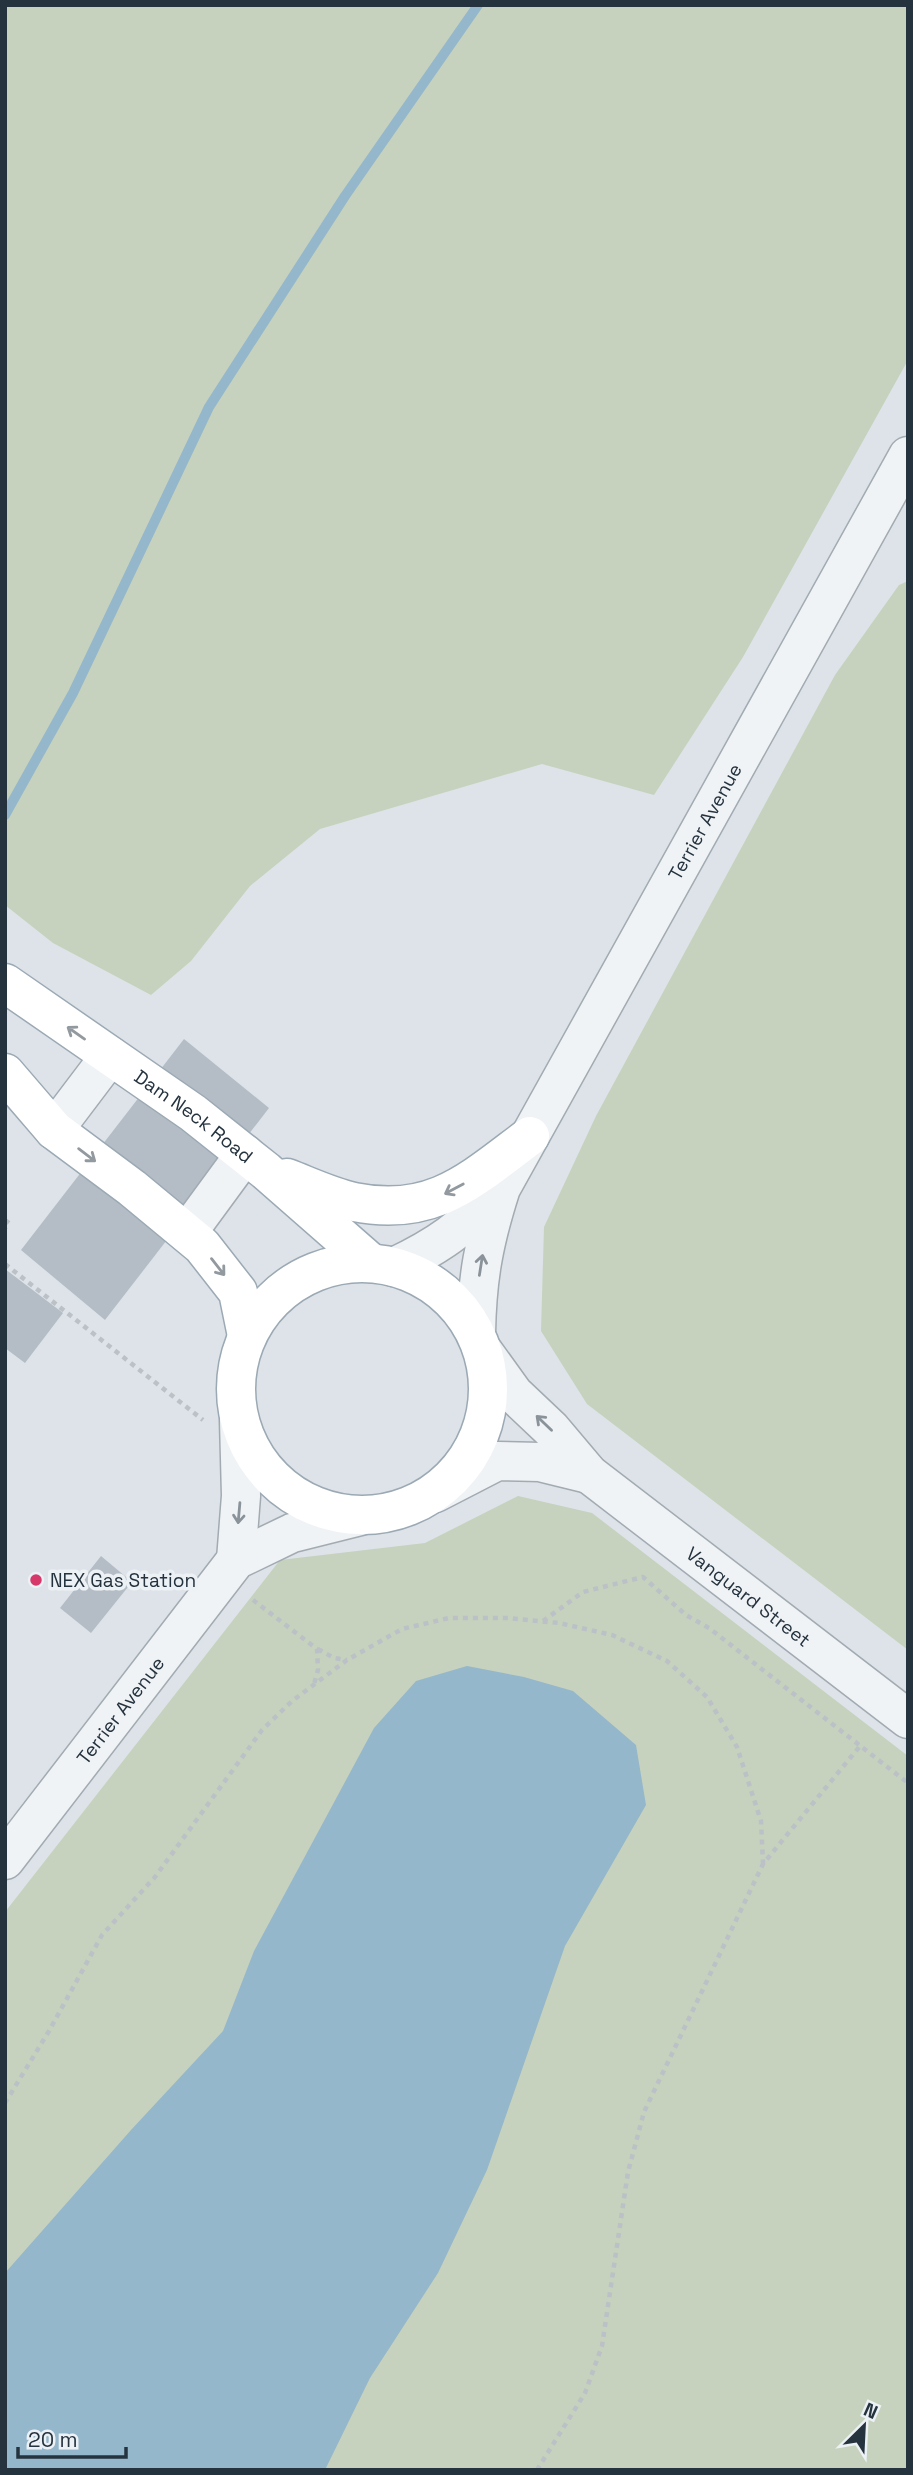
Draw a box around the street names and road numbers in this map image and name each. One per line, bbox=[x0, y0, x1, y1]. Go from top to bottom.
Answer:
street label: Terrier Avenue bbox=[663, 759, 748, 885]
street label: Dam Neck Road bbox=[129, 1064, 258, 1169]
street label: Vanguard Street bbox=[681, 1541, 816, 1653]
street label: Terrier Avenue bbox=[71, 1652, 170, 1770]

